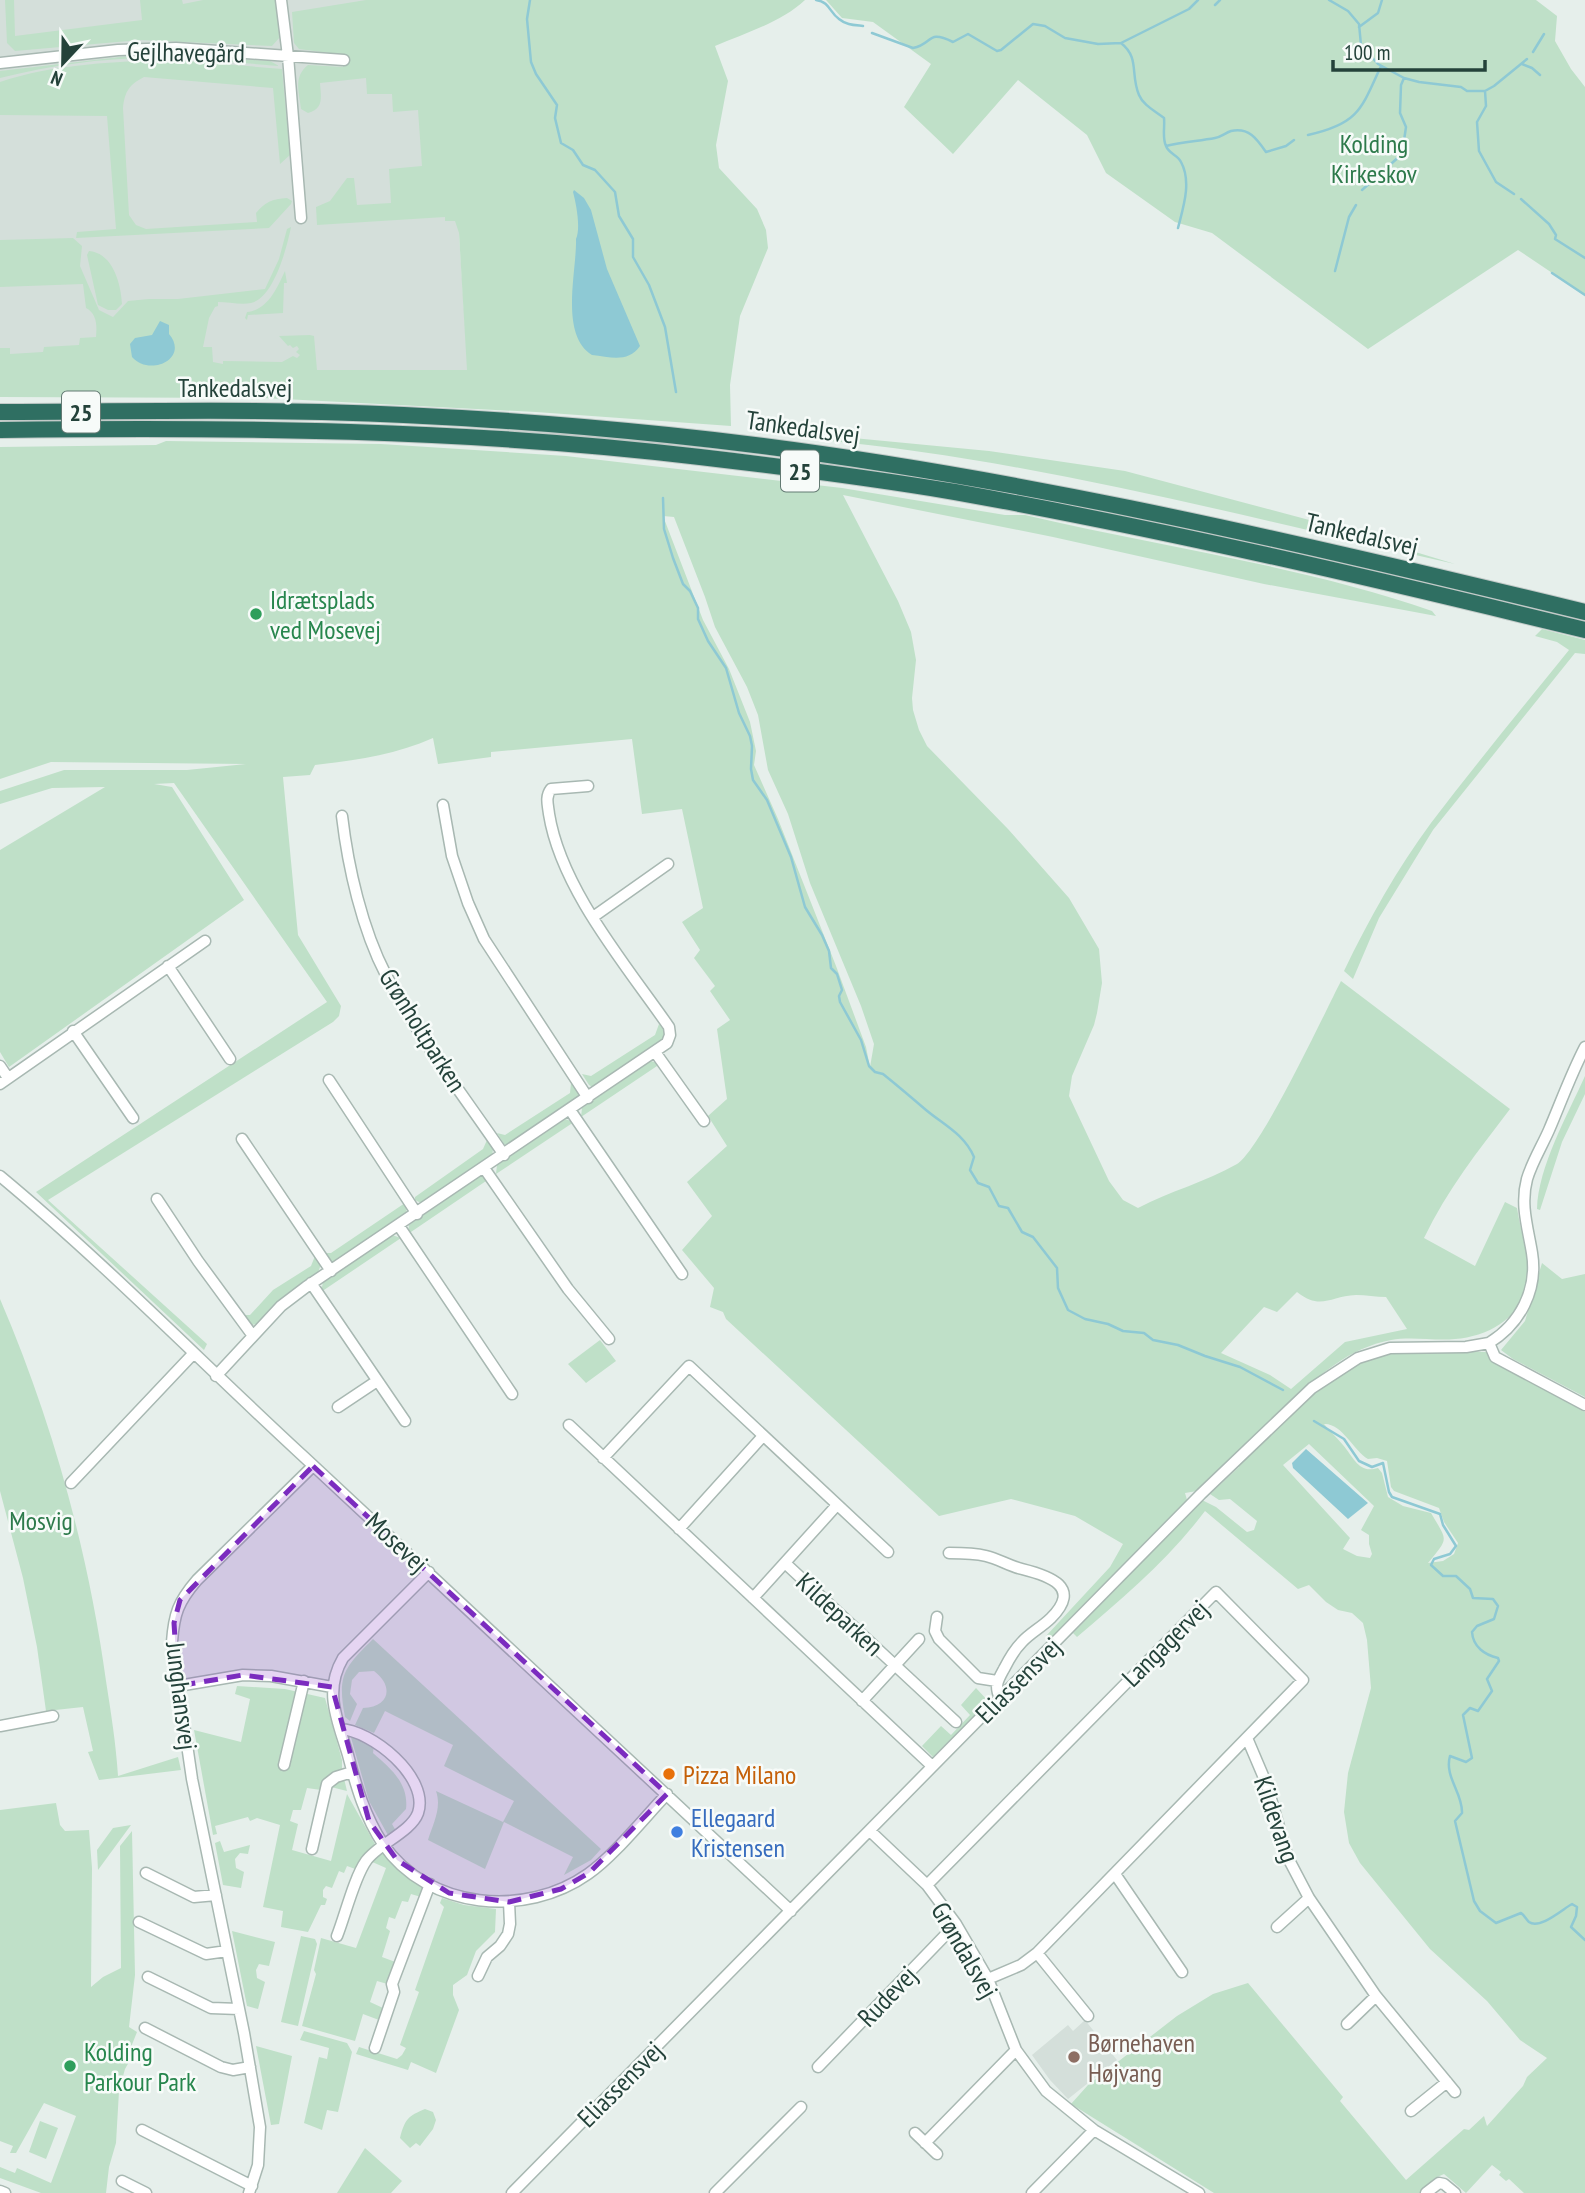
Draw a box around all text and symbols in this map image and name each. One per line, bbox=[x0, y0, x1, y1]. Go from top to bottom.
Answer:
north arrow bbox=[28, 28, 98, 98]
scale bar bbox=[1333, 28, 1485, 72]
street label: Gejlhavegård bbox=[127, 34, 245, 70]
text: 100 m bbox=[1344, 39, 1390, 66]
text: N bbox=[47, 66, 66, 92]
park label: Kolding Kirkeskov bbox=[1331, 127, 1417, 190]
street label: Tankedalsvej bbox=[178, 371, 292, 404]
road number: 25 bbox=[62, 391, 100, 432]
street label: Tankedalsvej bbox=[744, 403, 862, 451]
road number: 25 bbox=[781, 450, 819, 492]
street label: Tankedalsvej bbox=[1302, 505, 1422, 563]
place label: Idrætsplads ved Mosevej bbox=[270, 583, 381, 646]
marker: Idrætsplads ved Mosevej bbox=[248, 606, 264, 622]
street label: Grønholtparken bbox=[372, 962, 474, 1098]
park label: Mosvig bbox=[9, 1504, 73, 1537]
street label: Mosevej bbox=[359, 1505, 435, 1579]
street label: Kildeparken bbox=[789, 1565, 891, 1663]
street label: Langagervej bbox=[1115, 1593, 1215, 1693]
street label: Eliassensvej bbox=[968, 1630, 1068, 1730]
street label: Junghansvej bbox=[159, 1639, 205, 1752]
place label: Pizza Milano bbox=[683, 1758, 796, 1791]
marker: Pizza Milano bbox=[661, 1766, 677, 1782]
street label: Kildevang bbox=[1247, 1771, 1307, 1867]
place label: Ellegaard Kristensen bbox=[691, 1801, 785, 1864]
marker: Ellegaard Kristensen bbox=[669, 1824, 685, 1840]
street label: Grøndalsvej bbox=[924, 1896, 1006, 2004]
street label: Rudevej bbox=[850, 1959, 924, 2033]
place label: Børnehaven Højvang bbox=[1088, 2026, 1195, 2089]
street label: Eliassensvej bbox=[570, 2034, 670, 2134]
place label: Kolding Parkour Park bbox=[84, 2035, 196, 2098]
marker: Børnehaven Højvang bbox=[1066, 2049, 1082, 2065]
marker: Kolding Parkour Park bbox=[62, 2058, 78, 2074]

